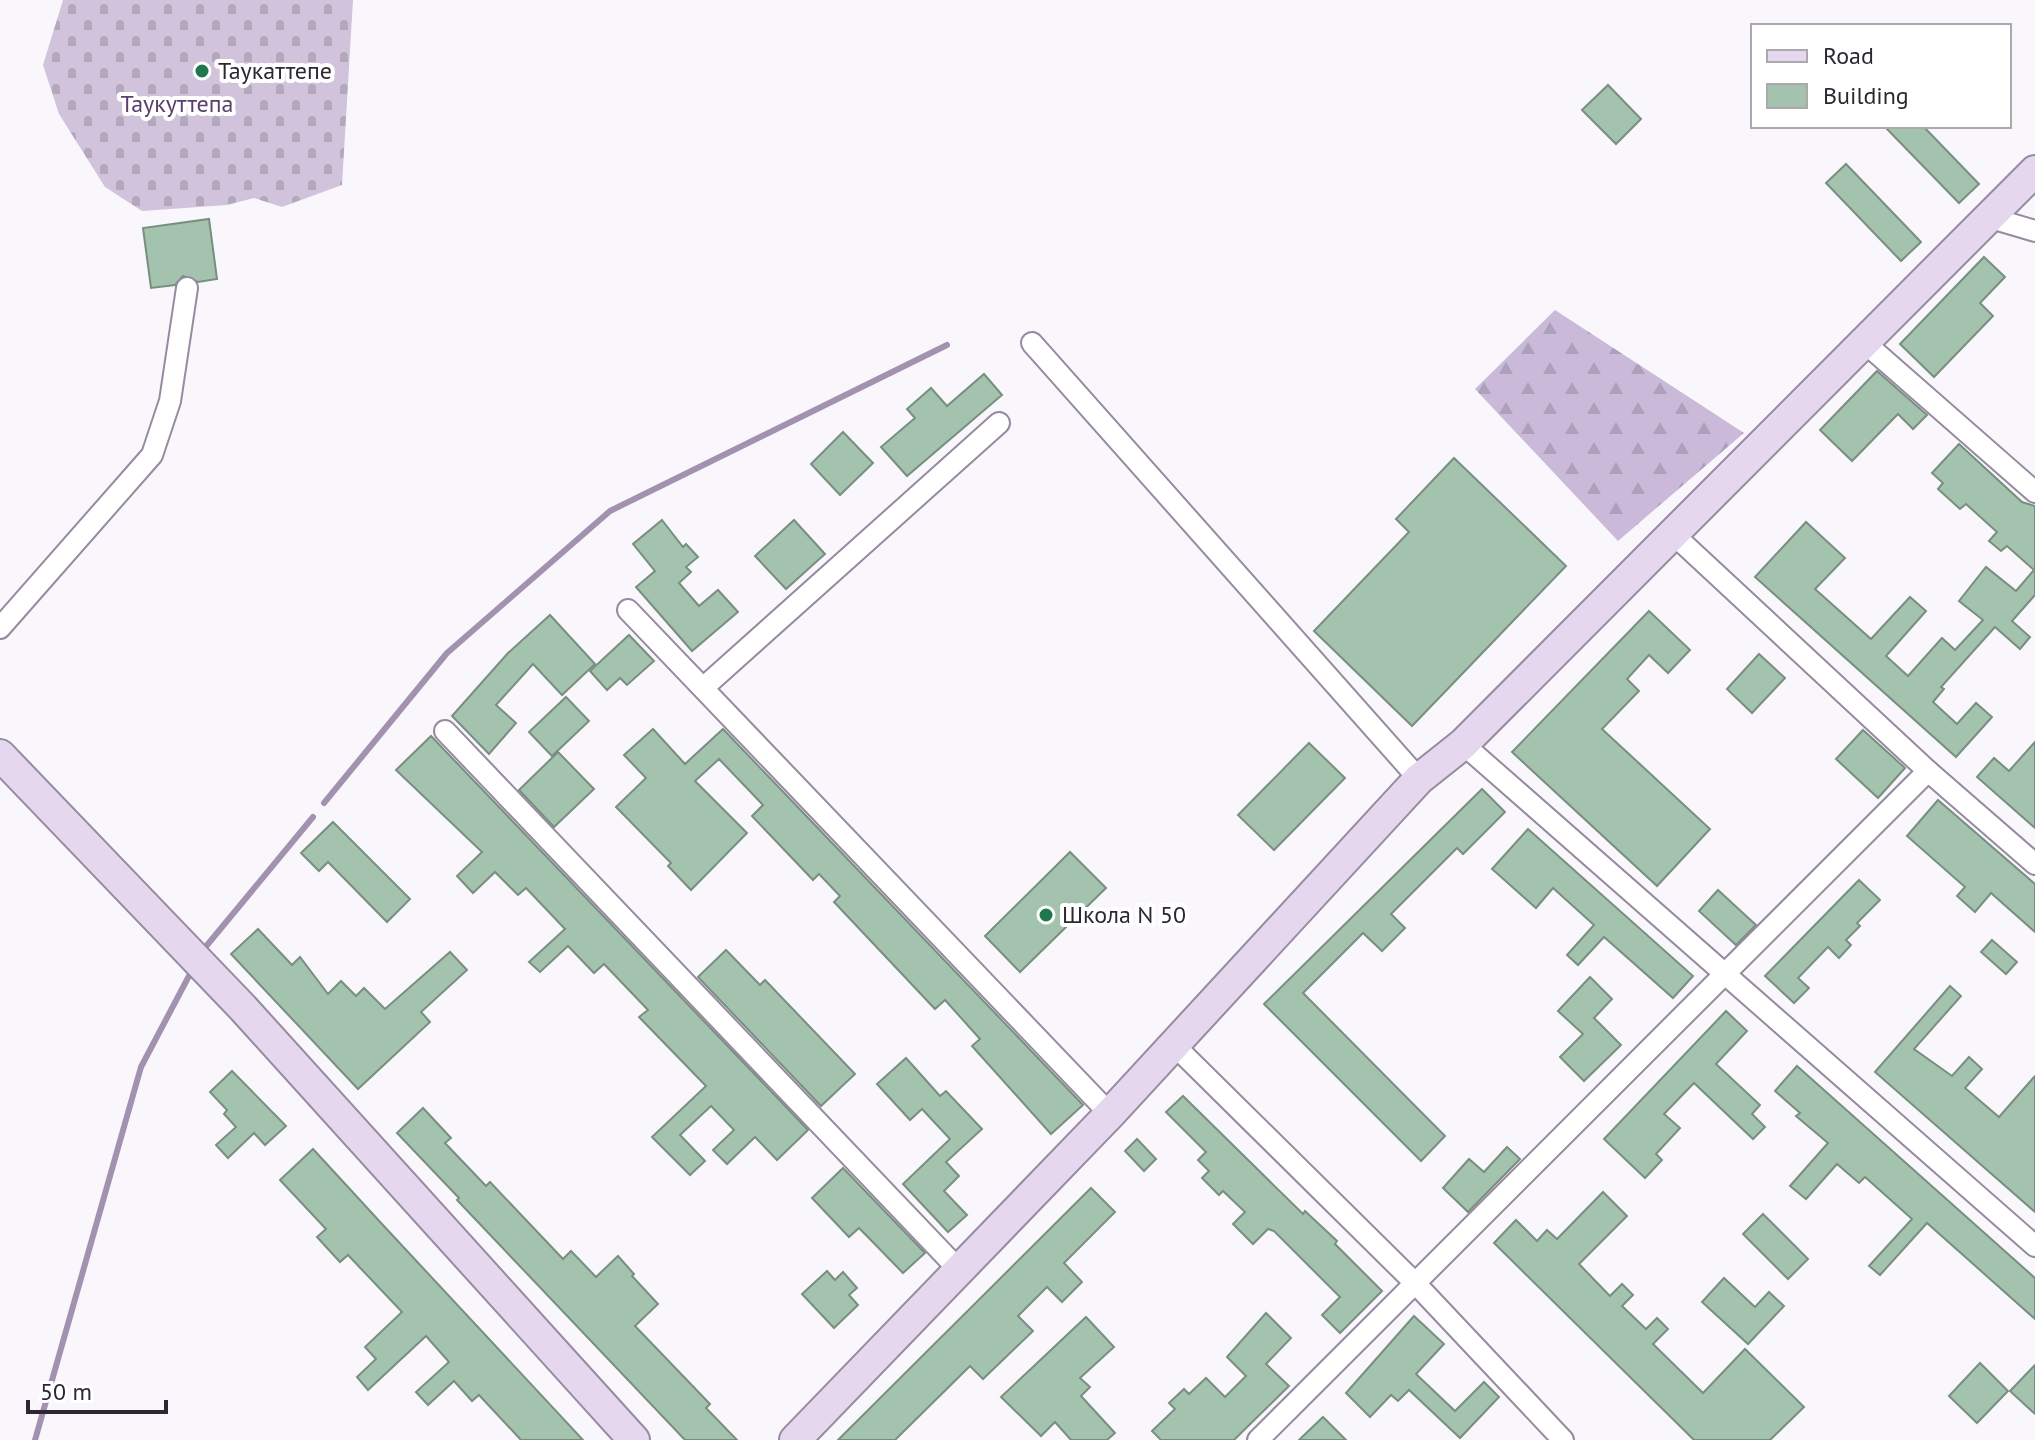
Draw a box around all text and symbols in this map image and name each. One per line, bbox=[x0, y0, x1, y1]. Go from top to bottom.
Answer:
legend bbox=[1751, 24, 2011, 128]
text: Road bbox=[1823, 40, 1874, 71]
place label: Таукаттепе bbox=[218, 55, 332, 86]
marker: Таукаттепе bbox=[193, 62, 211, 80]
text: Building bbox=[1823, 80, 1909, 111]
park label: Таукуттепа bbox=[120, 88, 234, 119]
place label: Школа N 50 bbox=[1062, 899, 1186, 930]
marker: Школа N 50 bbox=[1037, 906, 1055, 924]
scale bar bbox=[28, 1364, 166, 1414]
text: 50 m bbox=[40, 1376, 92, 1407]

